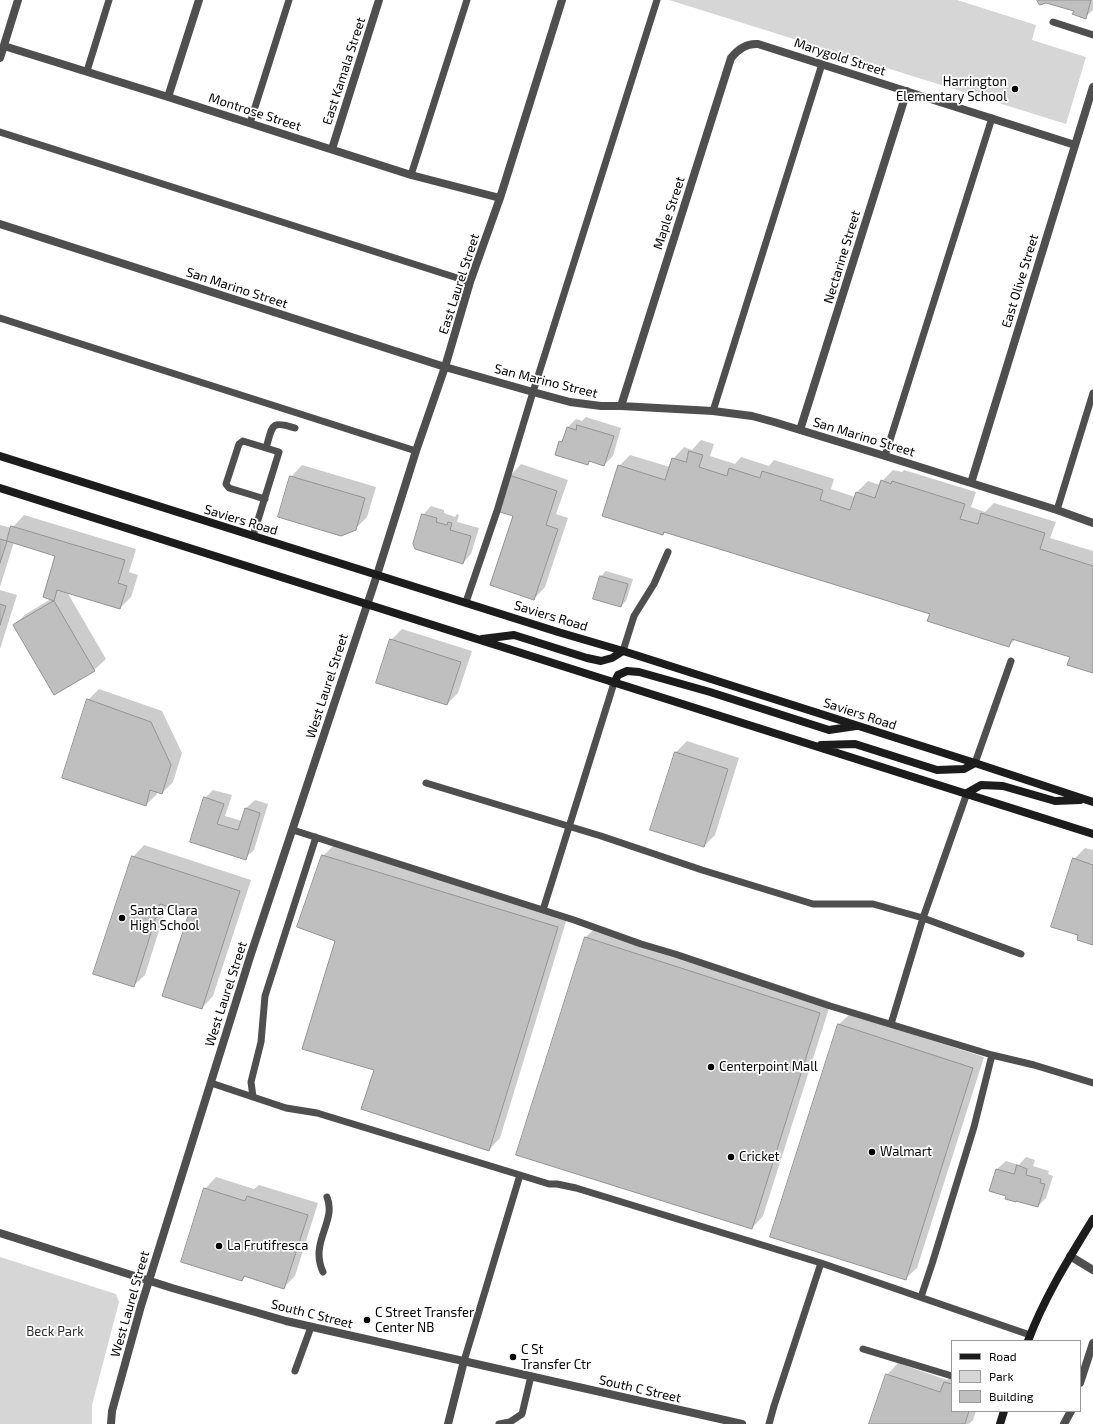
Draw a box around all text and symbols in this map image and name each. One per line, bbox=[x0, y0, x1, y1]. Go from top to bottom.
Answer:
street label: East Kamala Street bbox=[319, 15, 369, 127]
street label: Marygold Street bbox=[792, 35, 888, 79]
place label: Harrington Elementary School bbox=[896, 74, 1007, 105]
marker: Harrington Elementary School bbox=[1010, 84, 1020, 94]
street label: Montrose Street bbox=[207, 90, 303, 134]
street label: Maple Street bbox=[650, 174, 688, 252]
street label: Nectarine Street bbox=[820, 209, 864, 305]
street label: East Laurel Street bbox=[435, 232, 483, 336]
street label: East Olive Street bbox=[998, 232, 1042, 330]
street label: San Marino Street bbox=[184, 264, 290, 312]
street label: San Marino Street bbox=[493, 361, 599, 401]
street label: San Marino Street bbox=[811, 414, 917, 460]
street label: Saviers Road bbox=[202, 501, 280, 539]
street label: Saviers Road bbox=[512, 597, 590, 635]
street label: West Laurel Street bbox=[303, 631, 351, 741]
street label: Saviers Road bbox=[821, 695, 899, 733]
place label: Santa Clara High School bbox=[130, 903, 199, 934]
marker: Santa Clara High School bbox=[117, 913, 127, 923]
street label: West Laurel Street bbox=[202, 939, 250, 1049]
place label: Centerpoint Mall bbox=[719, 1059, 818, 1075]
marker: Centerpoint Mall bbox=[706, 1062, 716, 1072]
place label: Walmart bbox=[880, 1144, 932, 1160]
marker: Walmart bbox=[867, 1147, 877, 1157]
place label: Cricket bbox=[739, 1149, 780, 1165]
marker: Cricket bbox=[726, 1152, 736, 1162]
place label: La Frutifresca bbox=[227, 1238, 308, 1254]
marker: La Frutifresca bbox=[214, 1241, 224, 1251]
street label: West Laurel Street bbox=[107, 1249, 153, 1359]
street label: South C Street bbox=[269, 1296, 355, 1332]
place label: C Street Transfer Center NB bbox=[375, 1305, 474, 1336]
marker: C Street Transfer Center NB bbox=[362, 1315, 372, 1325]
park label: Beck Park bbox=[26, 1324, 84, 1340]
legend bbox=[951, 1340, 1081, 1412]
place label: C St Transfer Ctr bbox=[521, 1342, 591, 1373]
text: Road bbox=[989, 1349, 1017, 1363]
marker: C St Transfer Ctr bbox=[508, 1352, 518, 1362]
text: Park bbox=[989, 1369, 1014, 1383]
street label: South C Street bbox=[597, 1372, 683, 1406]
text: Building bbox=[989, 1389, 1033, 1403]

